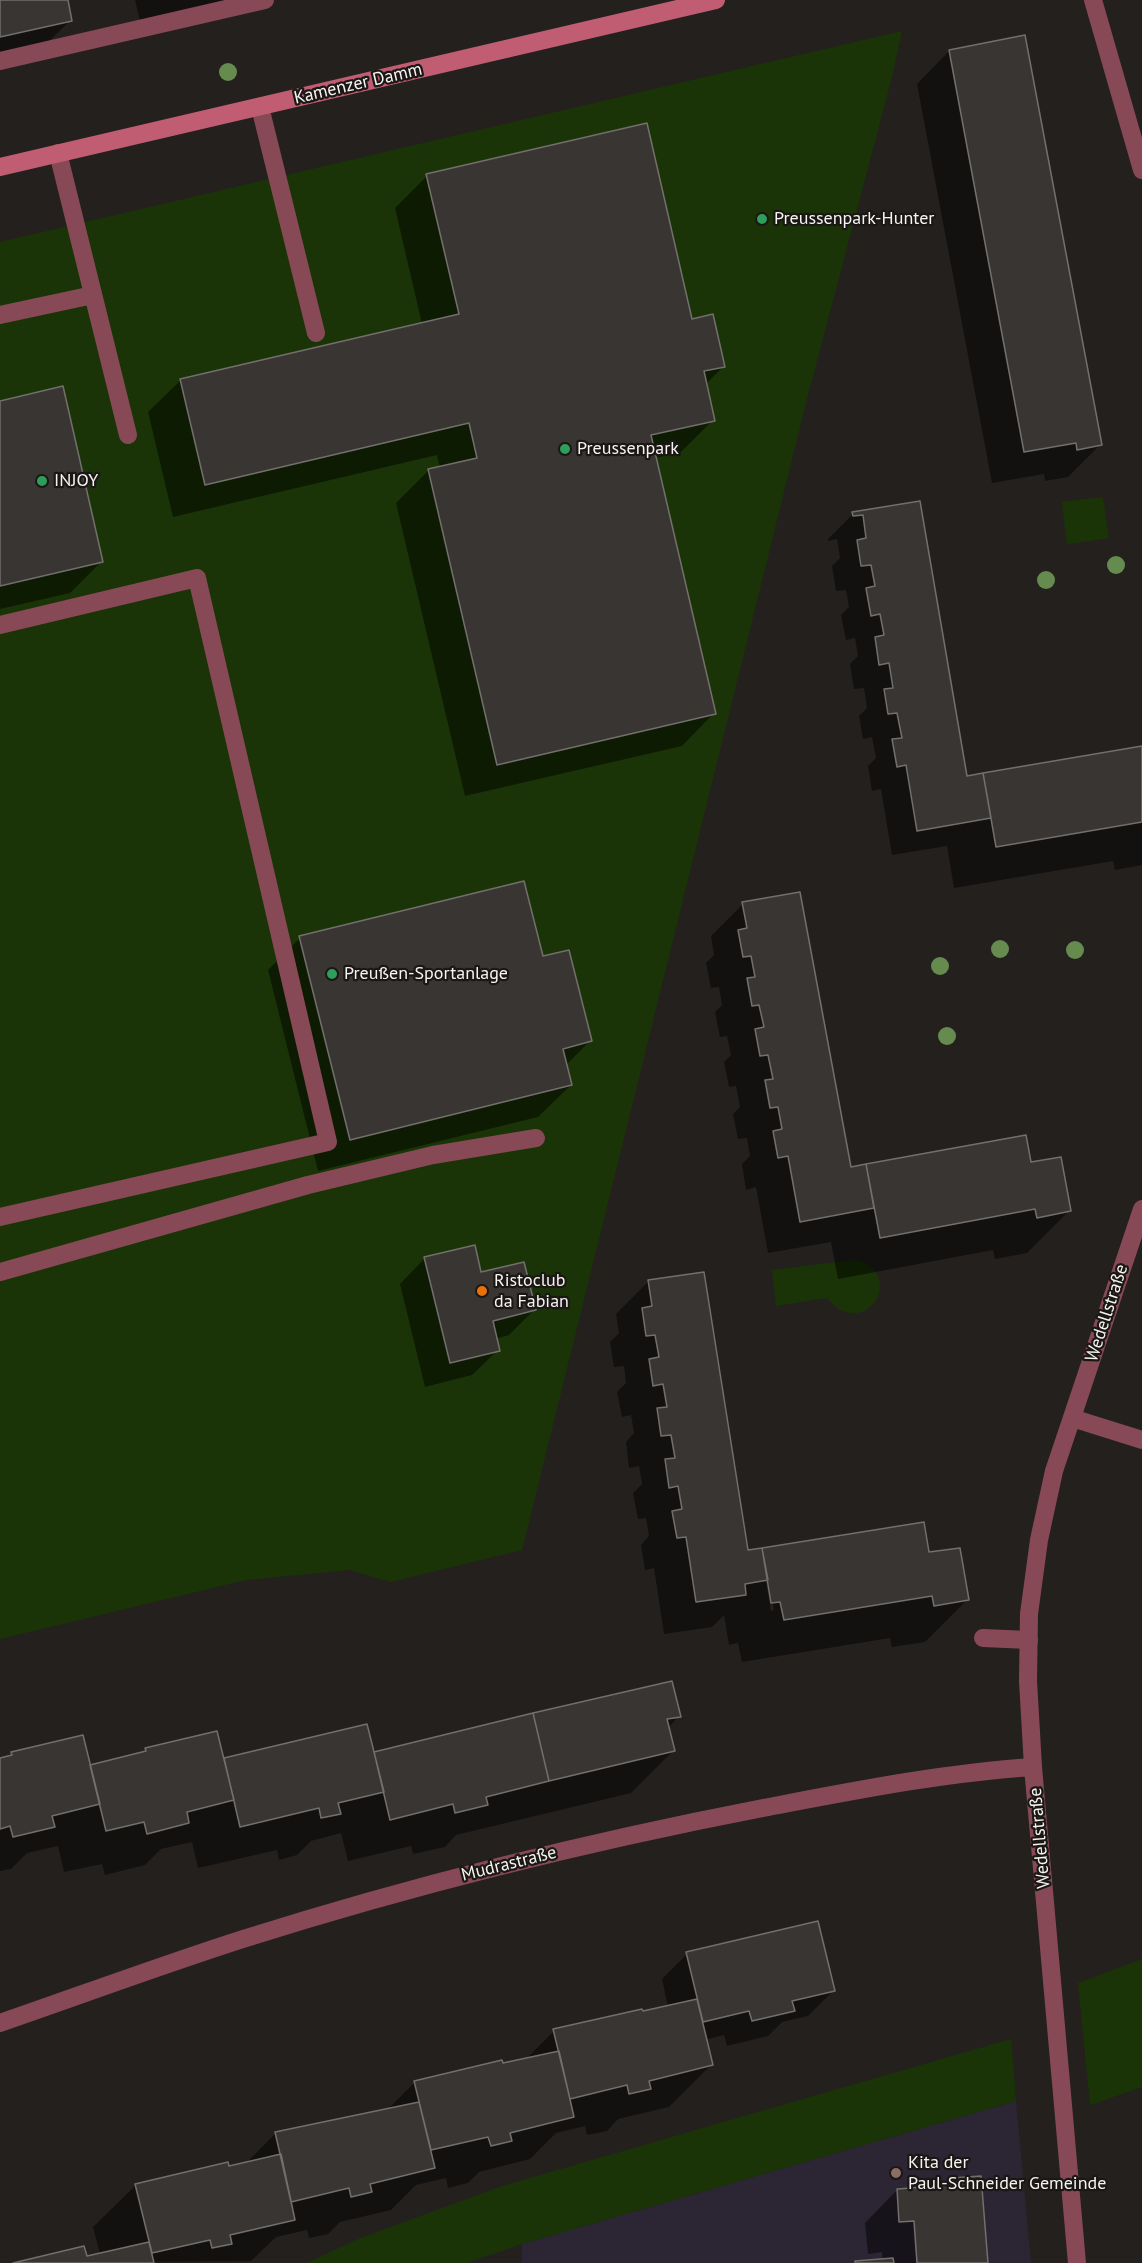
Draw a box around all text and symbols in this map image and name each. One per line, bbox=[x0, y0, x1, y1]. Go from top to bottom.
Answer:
street label: Kamenzer Damm bbox=[292, 59, 424, 109]
place label: Preussenpark-Hunter bbox=[774, 208, 934, 230]
marker: Preussenpark-Hunter bbox=[755, 212, 769, 226]
place label: Preussenpark bbox=[577, 438, 679, 460]
marker: Preussenpark bbox=[558, 442, 572, 456]
place label: INJOY bbox=[54, 470, 98, 492]
marker: INJOY bbox=[35, 474, 49, 488]
place label: Preußen-Sportanlage bbox=[344, 963, 508, 985]
marker: Preußen-Sportanlage bbox=[325, 967, 339, 981]
street label: Wedellstraße bbox=[1081, 1262, 1133, 1364]
place label: Ristoclub da Fabian bbox=[494, 1270, 569, 1312]
marker: Ristoclub da Fabian bbox=[475, 1284, 489, 1298]
street label: Wedellstraße bbox=[1025, 1787, 1055, 1889]
street label: Mudrastraße bbox=[459, 1842, 559, 1886]
place label: Kita der Paul-Schneider Gemeinde bbox=[908, 2152, 1106, 2194]
marker: Kita der Paul-Schneider Gemeinde bbox=[889, 2166, 903, 2180]

